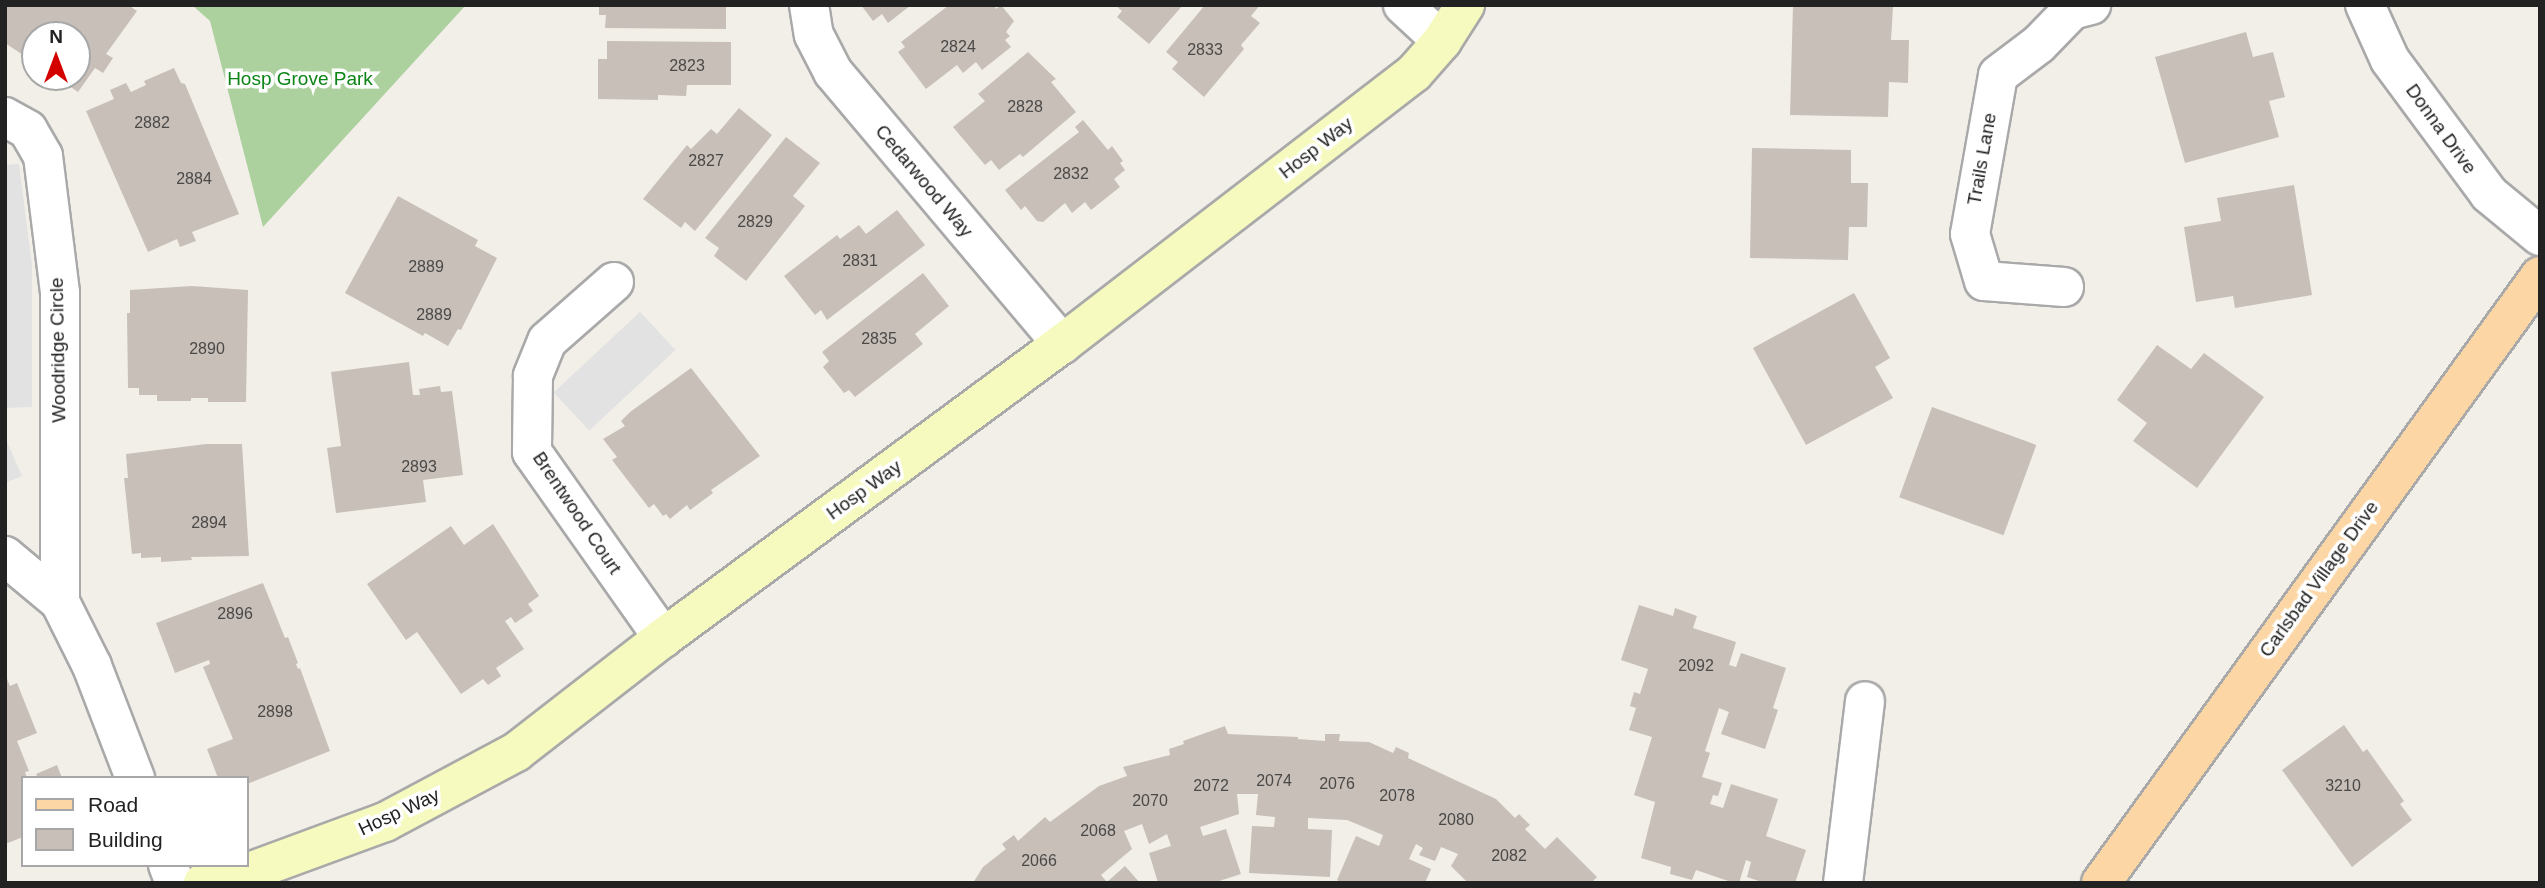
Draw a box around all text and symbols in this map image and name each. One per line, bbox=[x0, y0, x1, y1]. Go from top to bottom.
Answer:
north arrow bbox=[21, 21, 91, 91]
text: N bbox=[49, 26, 63, 47]
house number: 2824 bbox=[940, 37, 976, 57]
house number: 2833 bbox=[1187, 40, 1223, 60]
house number: 2823 bbox=[669, 56, 705, 76]
park label: Hosp Grove Park bbox=[227, 68, 373, 90]
street label: Donna Drive bbox=[2401, 80, 2481, 178]
house number: 2828 bbox=[1007, 97, 1043, 117]
street label: Trails Lane bbox=[1963, 111, 2001, 207]
street label: Hosp Way bbox=[1275, 112, 1357, 184]
house number: 2882 bbox=[134, 113, 170, 133]
street label: Cedarwood Way bbox=[870, 120, 978, 242]
house number: 2827 bbox=[688, 151, 724, 171]
house number: 2832 bbox=[1053, 164, 1089, 184]
house number: 2884 bbox=[176, 169, 212, 189]
house number: 2829 bbox=[737, 212, 773, 232]
house number: 2831 bbox=[842, 251, 878, 271]
house number: 2889 bbox=[408, 257, 444, 277]
street label: Woodridge Circle bbox=[45, 277, 71, 423]
house number: 2889 bbox=[416, 305, 452, 325]
house number: 2835 bbox=[861, 329, 897, 349]
house number: 2890 bbox=[189, 339, 225, 359]
street label: Brentwood Court bbox=[528, 448, 626, 578]
street label: Hosp Way bbox=[822, 455, 906, 525]
house number: 2893 bbox=[401, 457, 437, 477]
street label: Carlsbad Village Drive bbox=[2255, 496, 2383, 662]
house number: 2894 bbox=[191, 513, 227, 533]
house number: 2896 bbox=[217, 604, 253, 624]
house number: 2092 bbox=[1678, 656, 1714, 676]
house number: 2898 bbox=[257, 702, 293, 722]
house number: 2074 bbox=[1256, 771, 1292, 791]
house number: 2076 bbox=[1319, 774, 1355, 794]
legend bbox=[21, 776, 248, 867]
house number: 2072 bbox=[1193, 776, 1229, 796]
house number: 3210 bbox=[2325, 776, 2361, 796]
street label: Hosp Way bbox=[355, 783, 443, 841]
house number: 2078 bbox=[1379, 786, 1415, 806]
house number: 2070 bbox=[1132, 791, 1168, 811]
text: Road bbox=[88, 793, 138, 816]
house number: 2080 bbox=[1438, 810, 1474, 830]
house number: 2068 bbox=[1080, 821, 1116, 841]
text: Building bbox=[88, 828, 163, 851]
house number: 2082 bbox=[1491, 846, 1527, 866]
house number: 2066 bbox=[1021, 851, 1057, 871]

